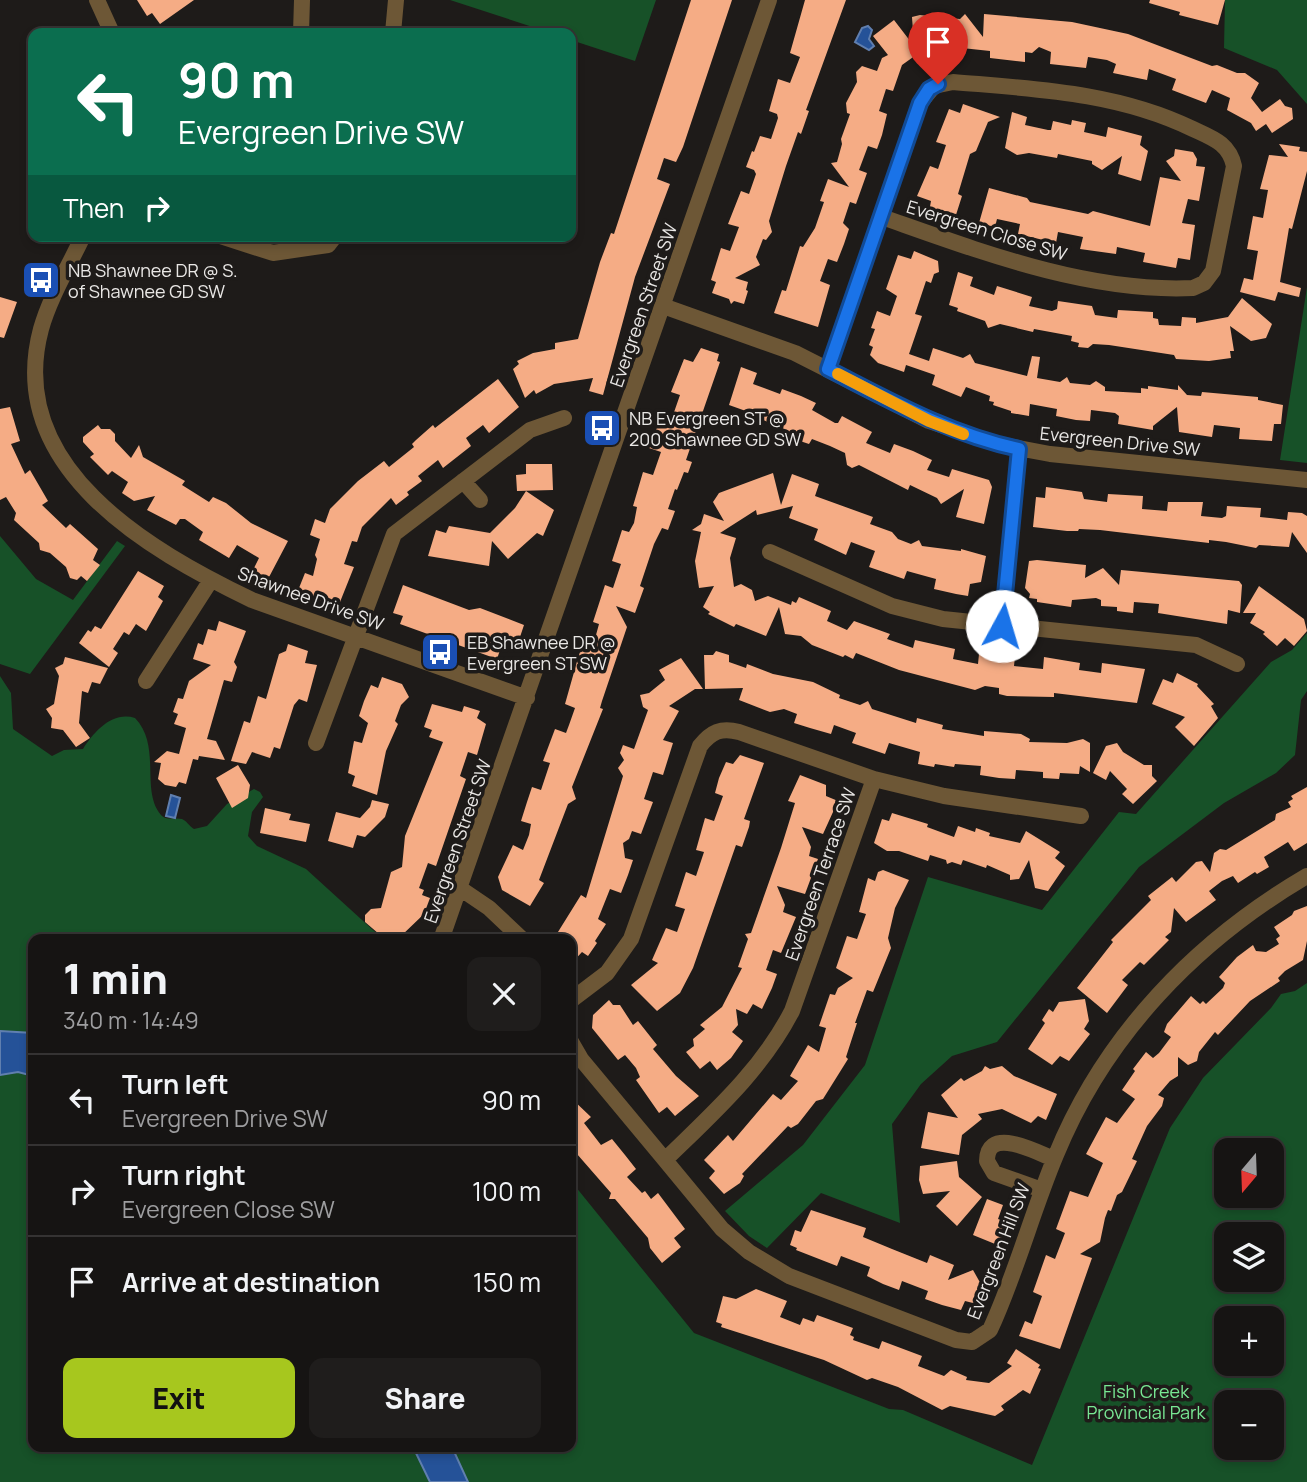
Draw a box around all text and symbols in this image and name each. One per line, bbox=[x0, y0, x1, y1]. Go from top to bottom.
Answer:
pin bbox=[908, 12.0, 968, 84]
icon: arrive bbox=[919, 23, 957, 61]
text: 90 m bbox=[178, 46, 295, 113]
icon: left bbox=[63, 56, 154, 147]
text: Evergreen Drive SW bbox=[178, 110, 464, 154]
icon: right bbox=[138, 189, 176, 227]
text: Then bbox=[63, 190, 124, 226]
street label: Evergreen Close SW bbox=[904, 194, 1070, 266]
street label: Evergreen Street SW bbox=[604, 220, 682, 390]
place label: NB Shawnee DR @ S. of Shawnee GD SW bbox=[68, 258, 238, 303]
bus stop icon: NB Shawnee DR @ S. of Shawnee GD SW bbox=[20, 259, 62, 301]
place label: NB Evergreen ST @ 200 Shawnee GD SW bbox=[629, 406, 801, 451]
bus stop icon: NB Evergreen ST @ 200 Shawnee GD SW bbox=[581, 407, 623, 449]
street label: Evergreen Drive SW bbox=[1039, 421, 1201, 461]
street label: Shawnee Drive SW bbox=[235, 560, 388, 636]
position arrow bbox=[965, 589, 1039, 663]
place label: EB Shawnee DR @ Evergreen ST SW bbox=[467, 630, 616, 675]
bus stop icon: EB Shawnee DR @ Evergreen ST SW bbox=[419, 631, 461, 673]
street label: Evergreen Street SW bbox=[418, 756, 496, 926]
street label: Evergreen Terrace SW bbox=[779, 784, 861, 964]
text: 1 min bbox=[63, 949, 168, 1007]
button: close bbox=[467, 957, 541, 1031]
text: 340 m · 14:49 bbox=[63, 1004, 199, 1036]
text: Turn left bbox=[122, 1066, 229, 1102]
icon: left bbox=[63, 1081, 101, 1119]
text: 90 m bbox=[482, 1082, 541, 1118]
text: Evergreen Drive SW bbox=[122, 1102, 328, 1134]
north arrow bbox=[1214, 1138, 1284, 1208]
map controls bbox=[1214, 1138, 1284, 1460]
text: Turn right bbox=[122, 1157, 246, 1193]
icon: right bbox=[63, 1172, 101, 1210]
text: 100 m bbox=[472, 1173, 541, 1209]
street label: Evergreen Hill SW bbox=[961, 1179, 1035, 1322]
text: Evergreen Close SW bbox=[122, 1193, 335, 1225]
button: layers bbox=[1214, 1222, 1284, 1292]
icon: arrive bbox=[63, 1263, 101, 1301]
text: Arrive at destination bbox=[122, 1264, 380, 1300]
text: 150 m bbox=[473, 1264, 541, 1300]
button: + bbox=[1214, 1306, 1284, 1376]
button: Exit bbox=[63, 1358, 295, 1438]
button: Share bbox=[309, 1358, 541, 1438]
park label: Fish Creek Provincial Park bbox=[1086, 1379, 1207, 1424]
button: − bbox=[1214, 1390, 1284, 1460]

